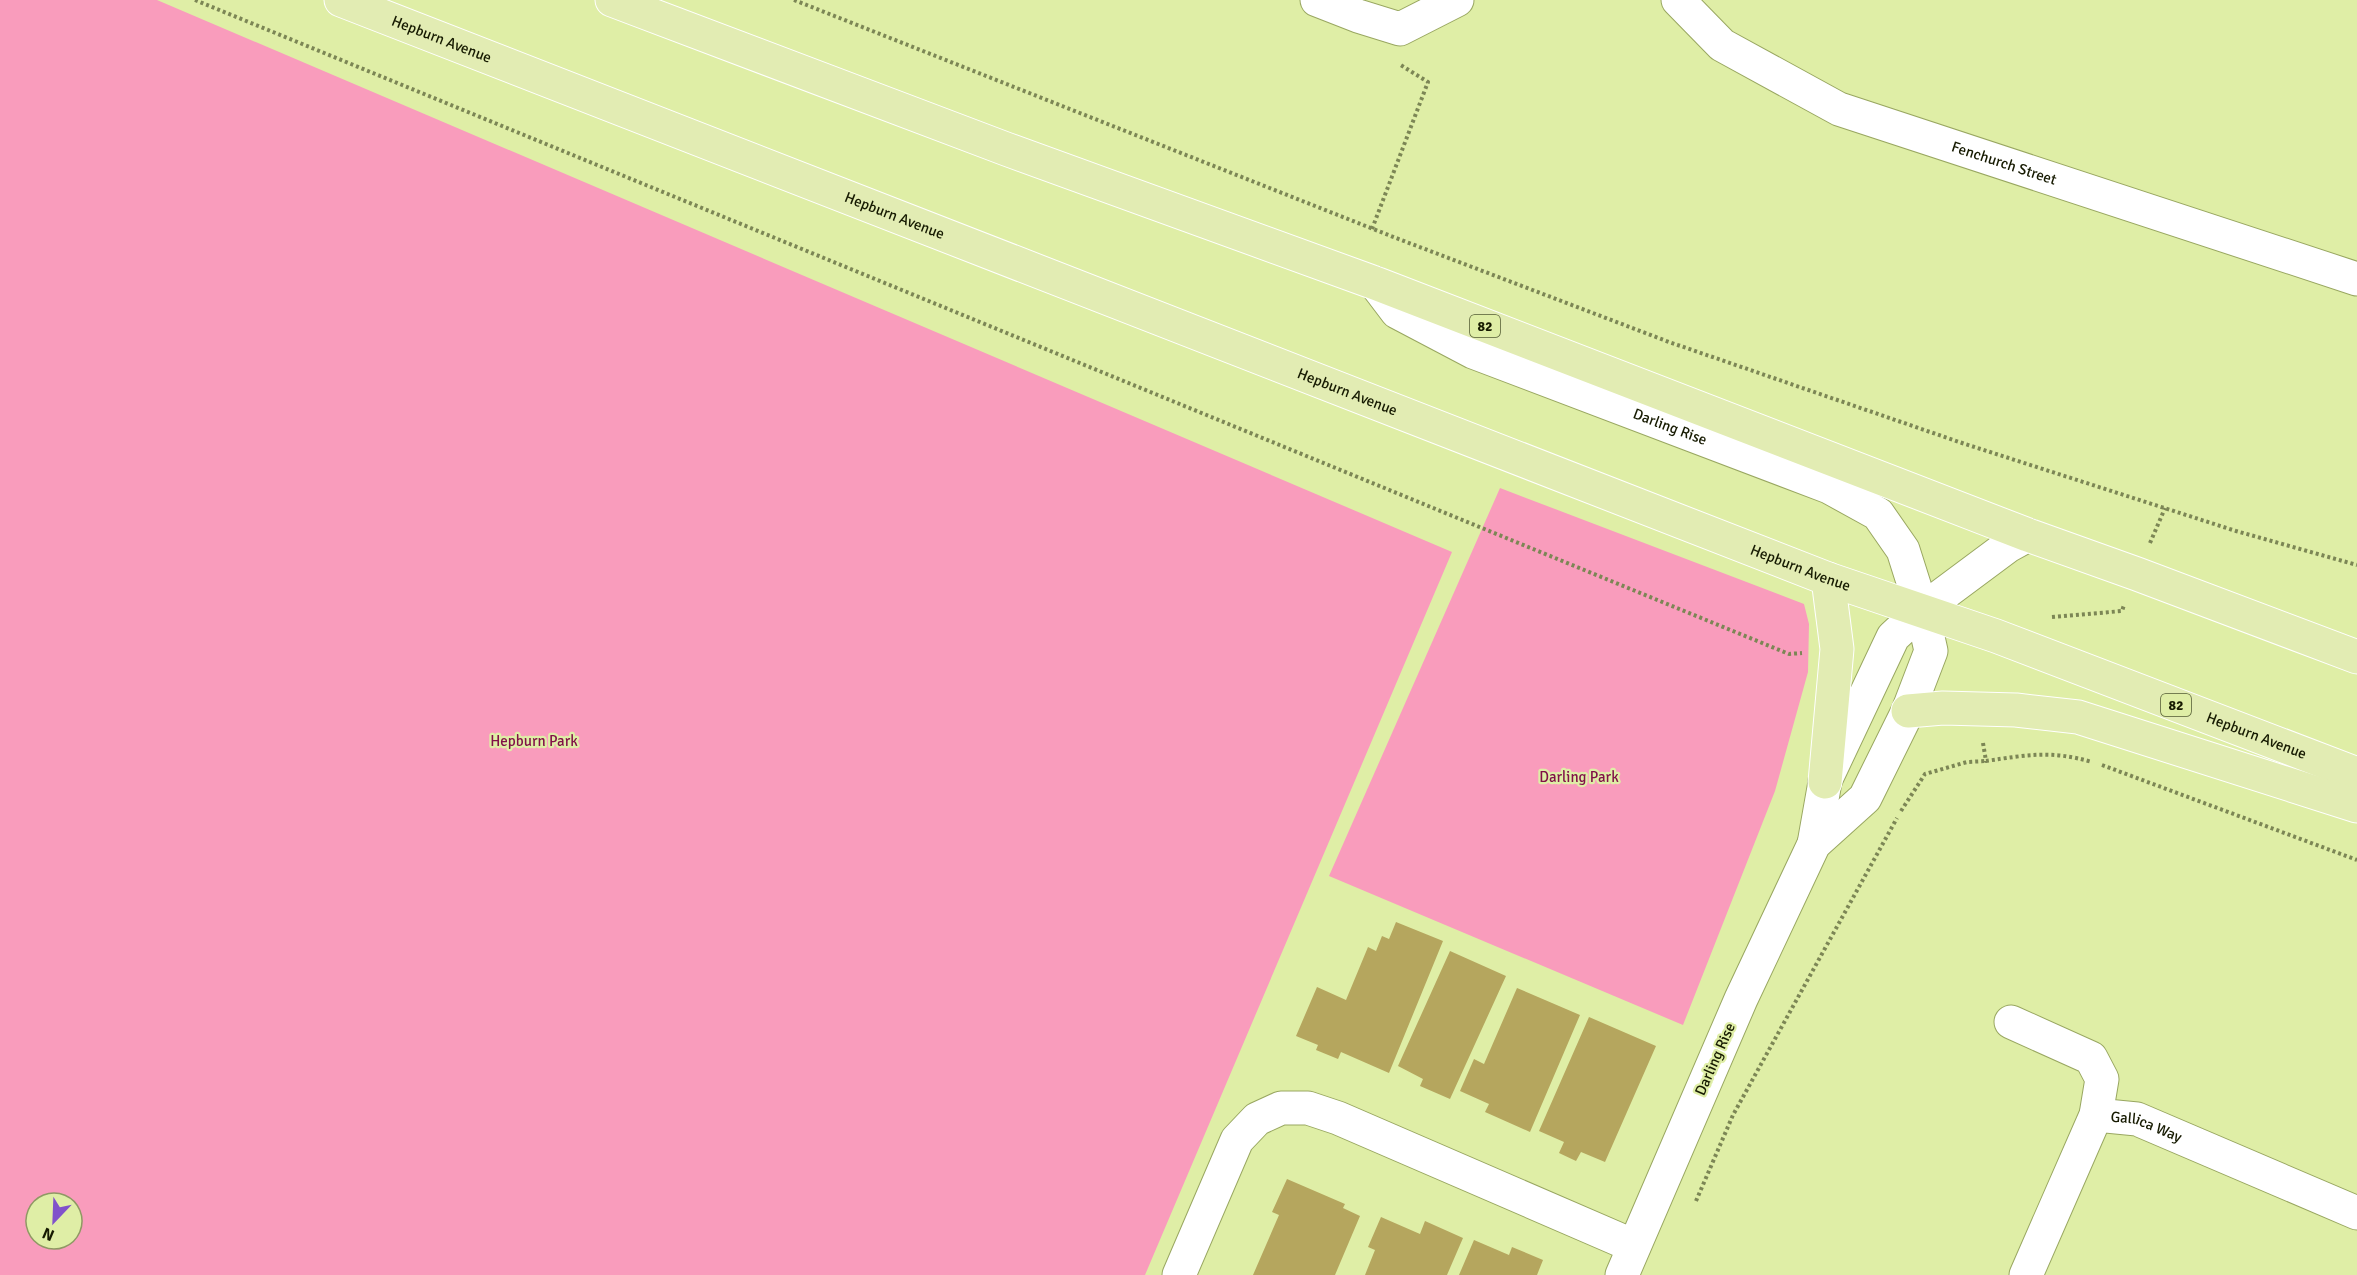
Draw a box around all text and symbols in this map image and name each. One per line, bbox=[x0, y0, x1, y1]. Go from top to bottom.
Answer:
street label: Hepburn Avenue bbox=[389, 12, 494, 67]
street label: Fenchurch Street bbox=[1949, 138, 2059, 189]
street label: Hepburn Avenue bbox=[842, 188, 947, 243]
road number: 82 bbox=[1470, 315, 1500, 337]
street label: Hepburn Avenue bbox=[1295, 364, 1400, 419]
street label: Darling Rise bbox=[1630, 405, 1710, 449]
street label: Hepburn Avenue bbox=[1748, 541, 1853, 595]
road number: 82 bbox=[2161, 694, 2191, 716]
street label: Hepburn Avenue bbox=[2204, 708, 2309, 763]
park label: Hepburn Park bbox=[490, 732, 578, 750]
park label: Darling Park bbox=[1539, 768, 1619, 786]
street label: Darling Rise bbox=[1691, 1020, 1739, 1098]
street label: Gallica Way bbox=[2110, 1107, 2185, 1146]
north arrow bbox=[24, 1191, 84, 1251]
text: N bbox=[39, 1223, 58, 1245]

